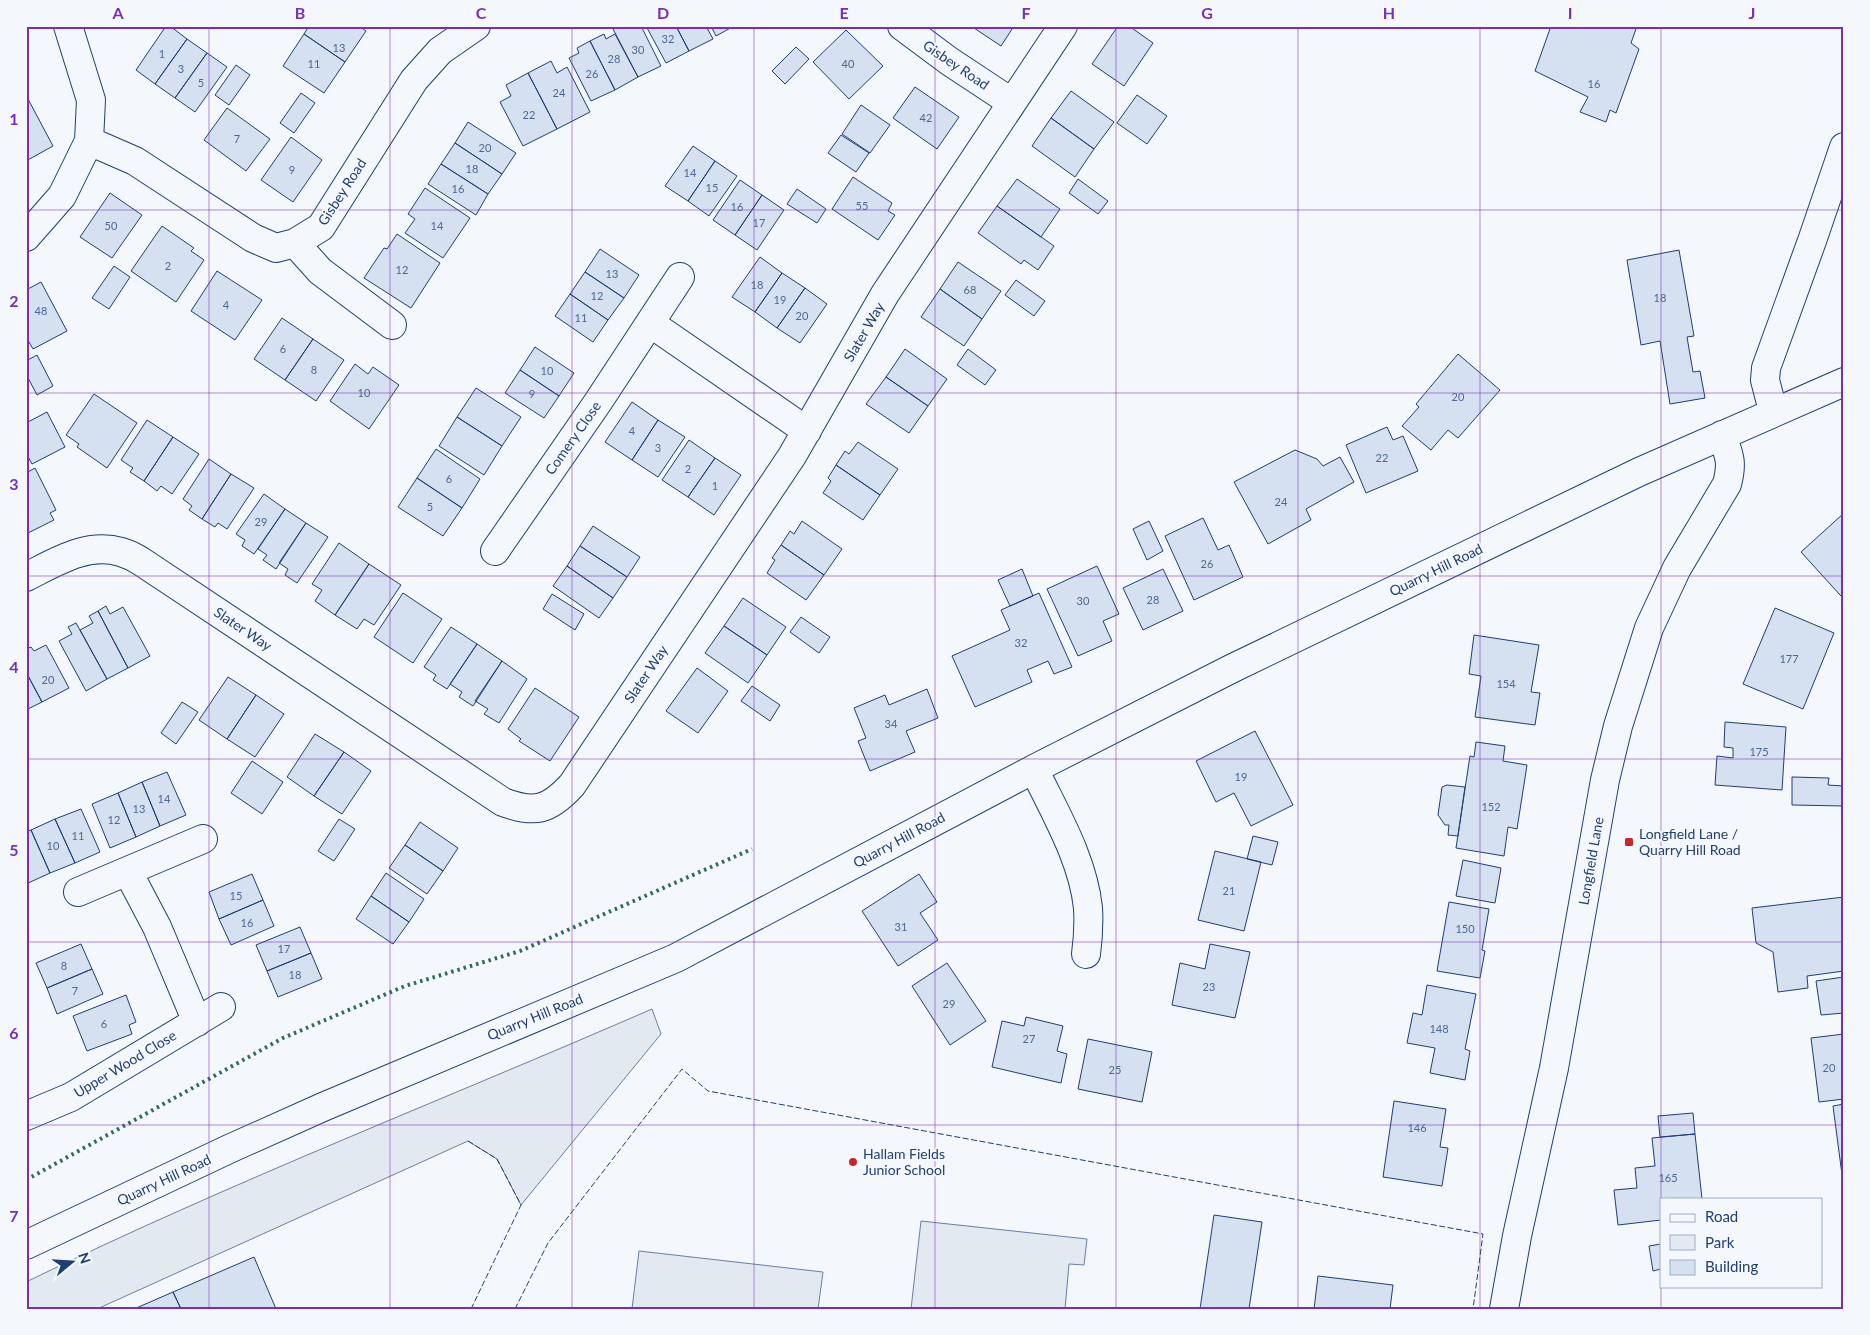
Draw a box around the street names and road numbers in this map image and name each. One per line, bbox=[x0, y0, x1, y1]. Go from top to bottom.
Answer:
street label: Gisbey Road bbox=[920, 36, 993, 93]
street label: Gisbey Road bbox=[314, 155, 369, 228]
street label: Slater Way bbox=[840, 298, 888, 365]
street label: Comery Close bbox=[541, 398, 604, 478]
street label: Quarry Hill Road bbox=[1386, 540, 1485, 599]
street label: Slater Way bbox=[211, 603, 276, 655]
street label: Slater Way bbox=[620, 641, 672, 706]
street label: Quarry Hill Road bbox=[850, 808, 948, 871]
street label: Longfield Lane bbox=[1574, 816, 1607, 906]
street label: Quarry Hill Road bbox=[484, 990, 585, 1043]
street label: Upper Wood Close bbox=[70, 1026, 179, 1101]
street label: Quarry Hill Road bbox=[114, 1150, 213, 1209]

